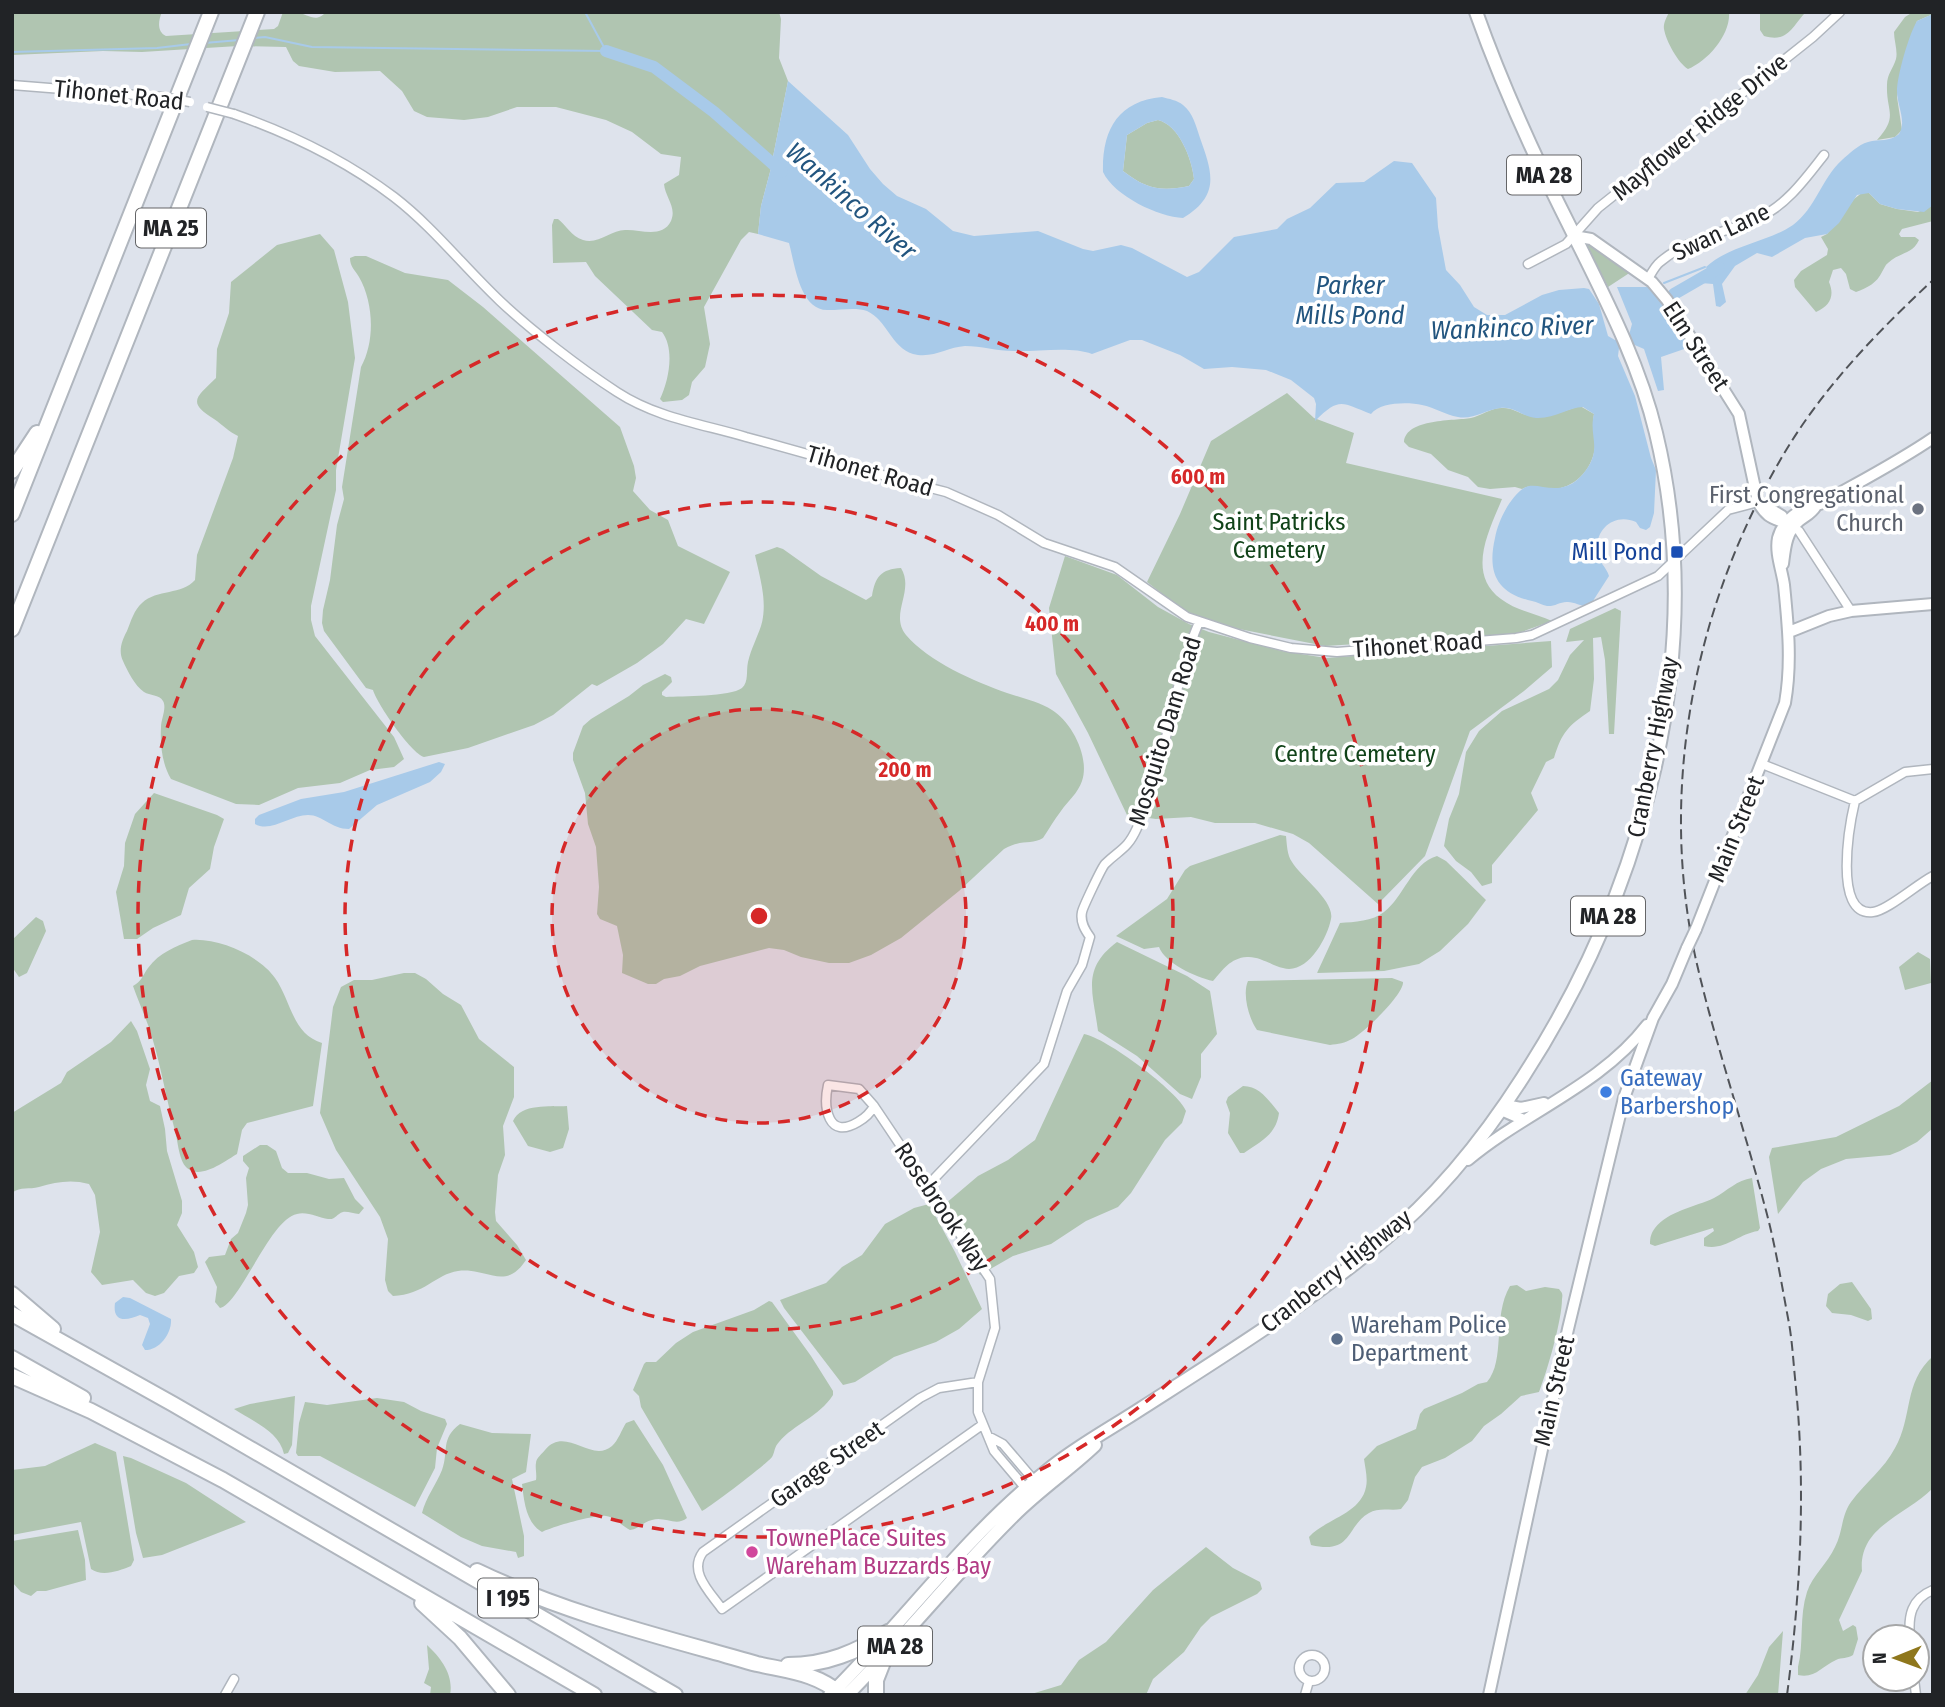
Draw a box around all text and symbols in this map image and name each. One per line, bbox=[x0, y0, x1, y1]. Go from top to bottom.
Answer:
street label: Mayflower Ridge Drive bbox=[1607, 48, 1793, 206]
street label: Tihonet Road bbox=[53, 74, 185, 116]
water label: Wankinco River bbox=[779, 136, 923, 267]
road number: MA 28 bbox=[1507, 156, 1581, 194]
street label: Swan Lane bbox=[1668, 197, 1774, 267]
road number: MA 25 bbox=[136, 208, 206, 247]
water label: Parker Mills Pond bbox=[1295, 270, 1405, 331]
street label: Elm Street bbox=[1657, 296, 1735, 396]
water label: Wankinco River bbox=[1430, 310, 1595, 346]
street label: Tihonet Road bbox=[804, 440, 936, 502]
text: 600 m bbox=[1171, 464, 1225, 490]
place label: First Congregational Church bbox=[1709, 481, 1904, 537]
marker: First Congregational Church bbox=[1910, 501, 1926, 517]
park label: Saint Patricks Cemetery bbox=[1213, 508, 1345, 564]
place label: Mill Pond bbox=[1572, 538, 1663, 566]
marker: Mill Pond bbox=[1669, 544, 1685, 560]
text: 400 m bbox=[1025, 611, 1079, 637]
street label: Tihonet Road bbox=[1352, 626, 1484, 664]
street label: Mosquito Dam Road bbox=[1123, 633, 1207, 829]
street label: Cranberry Highway bbox=[1622, 654, 1684, 840]
park label: Centre Cemetery bbox=[1274, 740, 1436, 768]
text: 200 m bbox=[877, 757, 932, 783]
street label: Main Street bbox=[1702, 772, 1770, 886]
road number: MA 28 bbox=[1571, 897, 1645, 936]
centre of rings bbox=[747, 904, 771, 928]
place label: Gateway Barbershop bbox=[1620, 1064, 1734, 1120]
marker: Gateway Barbershop bbox=[1598, 1084, 1614, 1100]
street label: Rosebrook Way bbox=[889, 1137, 996, 1277]
street label: Cranberry Highway bbox=[1255, 1203, 1417, 1339]
place label: Wareham Police Department bbox=[1351, 1311, 1507, 1367]
marker: Wareham Police Department bbox=[1329, 1331, 1345, 1347]
street label: Main Street bbox=[1528, 1333, 1580, 1449]
street label: Garage Street bbox=[765, 1415, 889, 1513]
place label: TownePlace Suites Wareham Buzzards Bay bbox=[766, 1524, 991, 1580]
marker: TownePlace Suites Wareham Buzzards Bay bbox=[744, 1544, 760, 1560]
road number: I 195 bbox=[478, 1578, 538, 1618]
north arrow bbox=[1861, 1623, 1931, 1693]
road number: MA 28 bbox=[858, 1626, 932, 1666]
text: N bbox=[1868, 1652, 1891, 1664]

